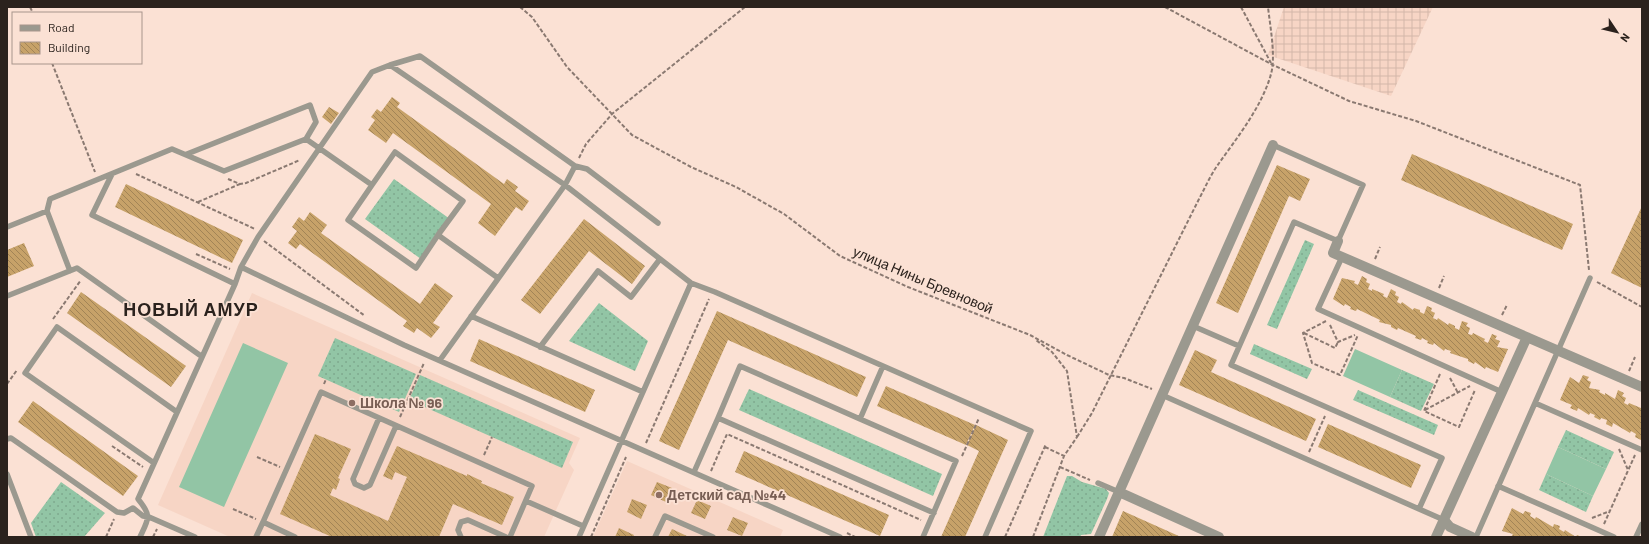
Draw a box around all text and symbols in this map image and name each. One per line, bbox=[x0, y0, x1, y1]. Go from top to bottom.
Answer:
legend bbox=[12, 12, 142, 64]
north arrow bbox=[1597, 12, 1637, 52]
text: Road bbox=[48, 20, 75, 34]
text: N bbox=[1618, 31, 1633, 45]
text: Building bbox=[48, 40, 90, 54]
street label: улица Нины Бревновой bbox=[851, 242, 996, 317]
district label: НОВЫЙ АМУР bbox=[123, 298, 259, 320]
place label: Школа № 96 bbox=[360, 394, 442, 411]
marker: Школа № 96 bbox=[347, 398, 357, 408]
place label: Детский сад №44 bbox=[667, 486, 786, 503]
marker: Детский сад №44 bbox=[654, 490, 664, 500]

